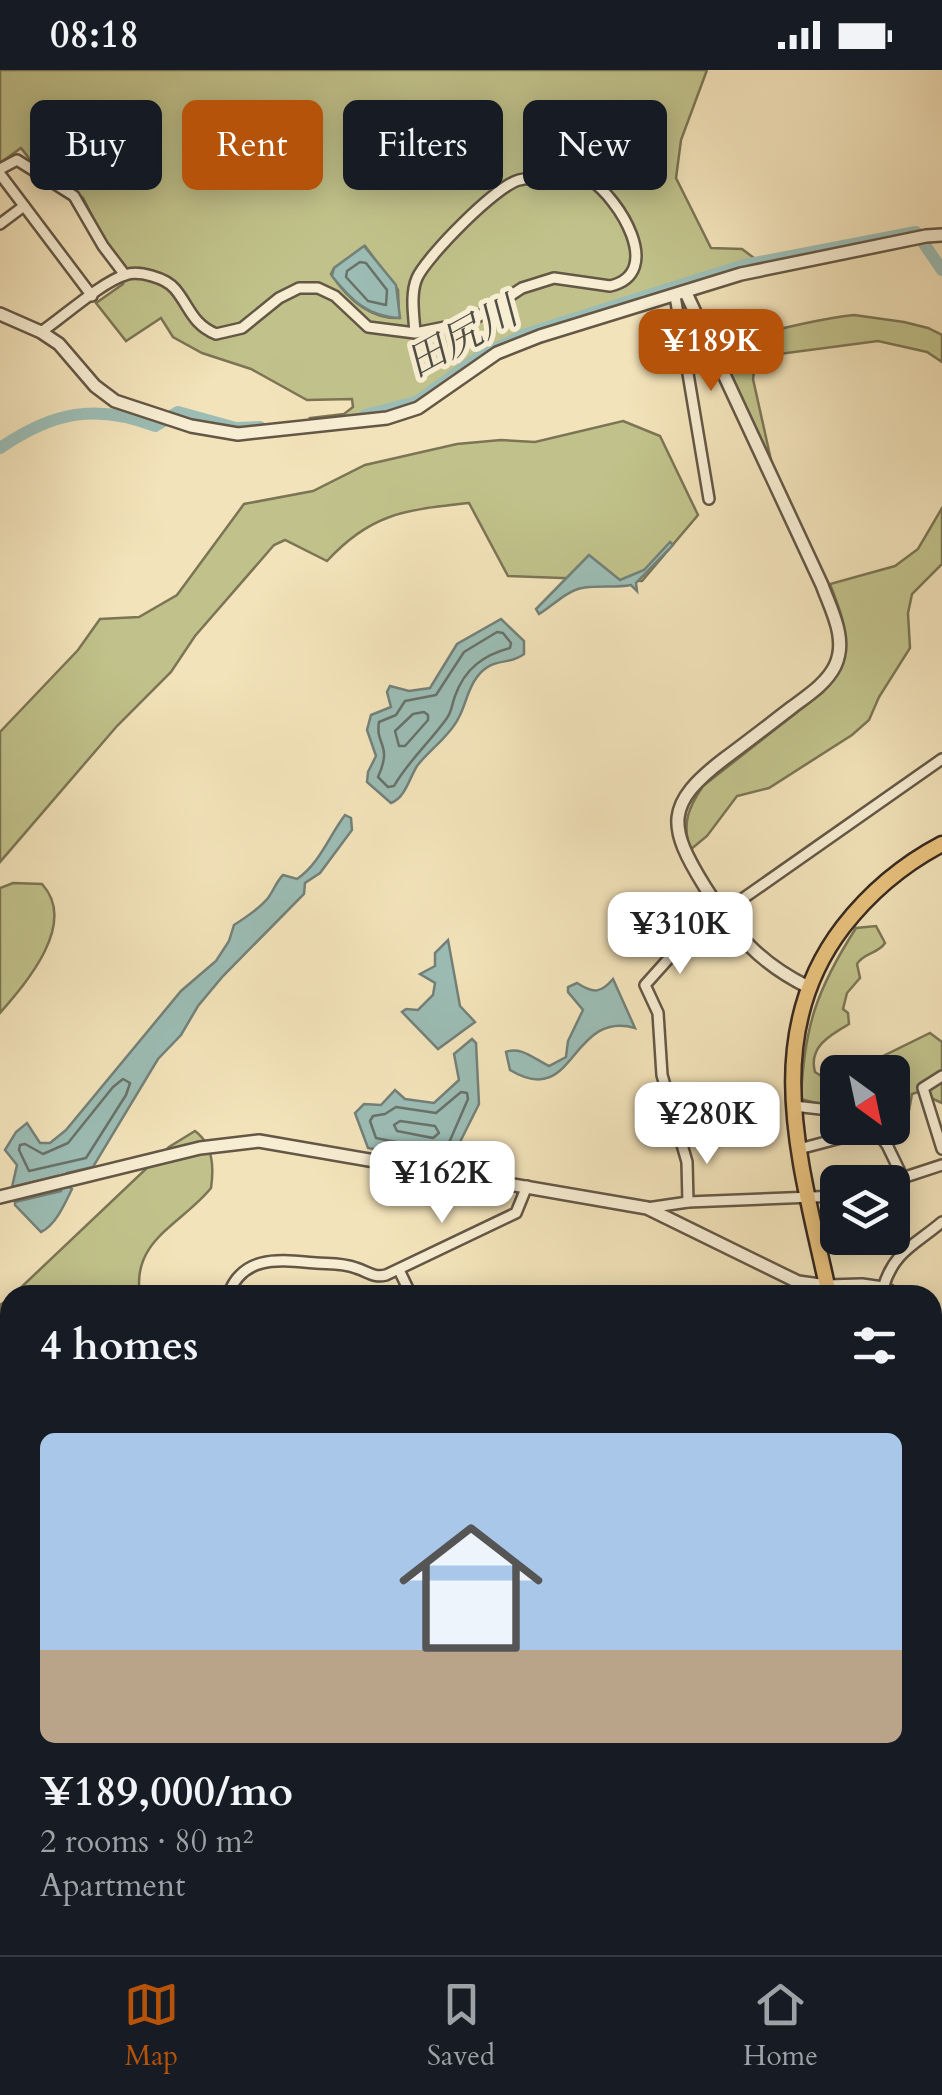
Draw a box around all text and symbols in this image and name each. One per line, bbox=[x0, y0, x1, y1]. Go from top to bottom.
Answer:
text: 08:18 bbox=[50, 9, 139, 61]
chip: Buy bbox=[30, 100, 162, 190]
chip: Rent bbox=[182, 100, 323, 190]
chip: Filters bbox=[343, 100, 503, 190]
chip: New bbox=[523, 100, 667, 190]
water label: 田尻川 bbox=[396, 283, 531, 391]
pin: ¥189K bbox=[641, 309, 781, 394]
text: ¥189K bbox=[661, 319, 761, 363]
pin: ¥310K bbox=[610, 892, 750, 977]
text: ¥310K bbox=[630, 902, 730, 946]
north arrow bbox=[820, 1055, 910, 1145]
map controls bbox=[820, 1055, 910, 1255]
pin: ¥280K bbox=[637, 1082, 777, 1167]
text: ¥280K bbox=[657, 1092, 757, 1136]
pin: ¥162K bbox=[372, 1141, 512, 1226]
text: ¥162K bbox=[392, 1151, 492, 1195]
button: layers bbox=[820, 1165, 910, 1255]
text: 4 homes bbox=[40, 1317, 198, 1374]
icon: filters bbox=[847, 1318, 902, 1373]
icon: home bbox=[381, 1498, 561, 1678]
text: ¥189,000/mo bbox=[40, 1763, 293, 1820]
text: 2 rooms · 80 m² bbox=[40, 1820, 253, 1864]
text: Apartment bbox=[40, 1864, 185, 1908]
tab: Map bbox=[124, 1977, 179, 2075]
tab: Saved bbox=[427, 1977, 495, 2075]
tab: Home bbox=[743, 1977, 818, 2075]

